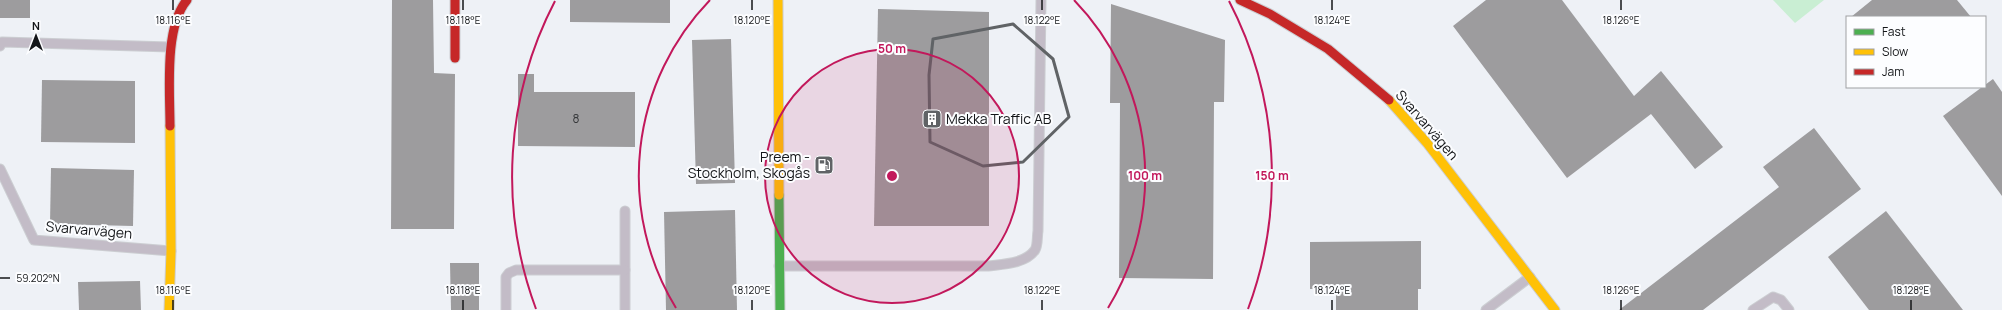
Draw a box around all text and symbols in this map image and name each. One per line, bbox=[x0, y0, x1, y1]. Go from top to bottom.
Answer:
text: 18.116°E bbox=[155, 13, 191, 27]
text: 18.118°E bbox=[446, 13, 481, 27]
text: 18.120°E bbox=[734, 13, 771, 27]
text: 18.122°E bbox=[1024, 13, 1061, 27]
text: 18.124°E bbox=[1314, 13, 1351, 27]
text: 18.126°E bbox=[1602, 13, 1640, 27]
north arrow bbox=[16, 16, 56, 56]
legend bbox=[1846, 16, 1986, 88]
text: N bbox=[32, 18, 40, 33]
text: Fast bbox=[1882, 23, 1906, 40]
text: 50 m bbox=[878, 40, 906, 57]
text: Slow bbox=[1882, 43, 1908, 60]
text: Jam bbox=[1882, 63, 1904, 80]
street label: Svarvarvägen bbox=[1392, 86, 1463, 164]
building icon: Mekka Traffic AB bbox=[921, 108, 943, 130]
place label: Mekka Traffic AB bbox=[946, 109, 1052, 128]
house number: 8 bbox=[573, 110, 580, 127]
place label: Preem - Stockholm, Skogås bbox=[688, 147, 810, 182]
fuel station icon: Preem - Stockholm, Skogås bbox=[813, 154, 835, 176]
text: 100 m bbox=[1128, 167, 1162, 184]
text: 150 m bbox=[1255, 167, 1289, 184]
centre of rings bbox=[885, 169, 899, 183]
street label: Svarvarvägen bbox=[45, 216, 133, 243]
text: 59.202°N bbox=[16, 271, 60, 285]
text: 18.116°E bbox=[155, 283, 191, 297]
text: 18.118°E bbox=[446, 283, 481, 297]
text: 18.120°E bbox=[734, 283, 771, 297]
text: 18.122°E bbox=[1024, 283, 1061, 297]
text: 18.124°E bbox=[1314, 283, 1351, 297]
text: 18.126°E bbox=[1602, 283, 1640, 297]
text: 18.128°E bbox=[1893, 283, 1930, 297]

